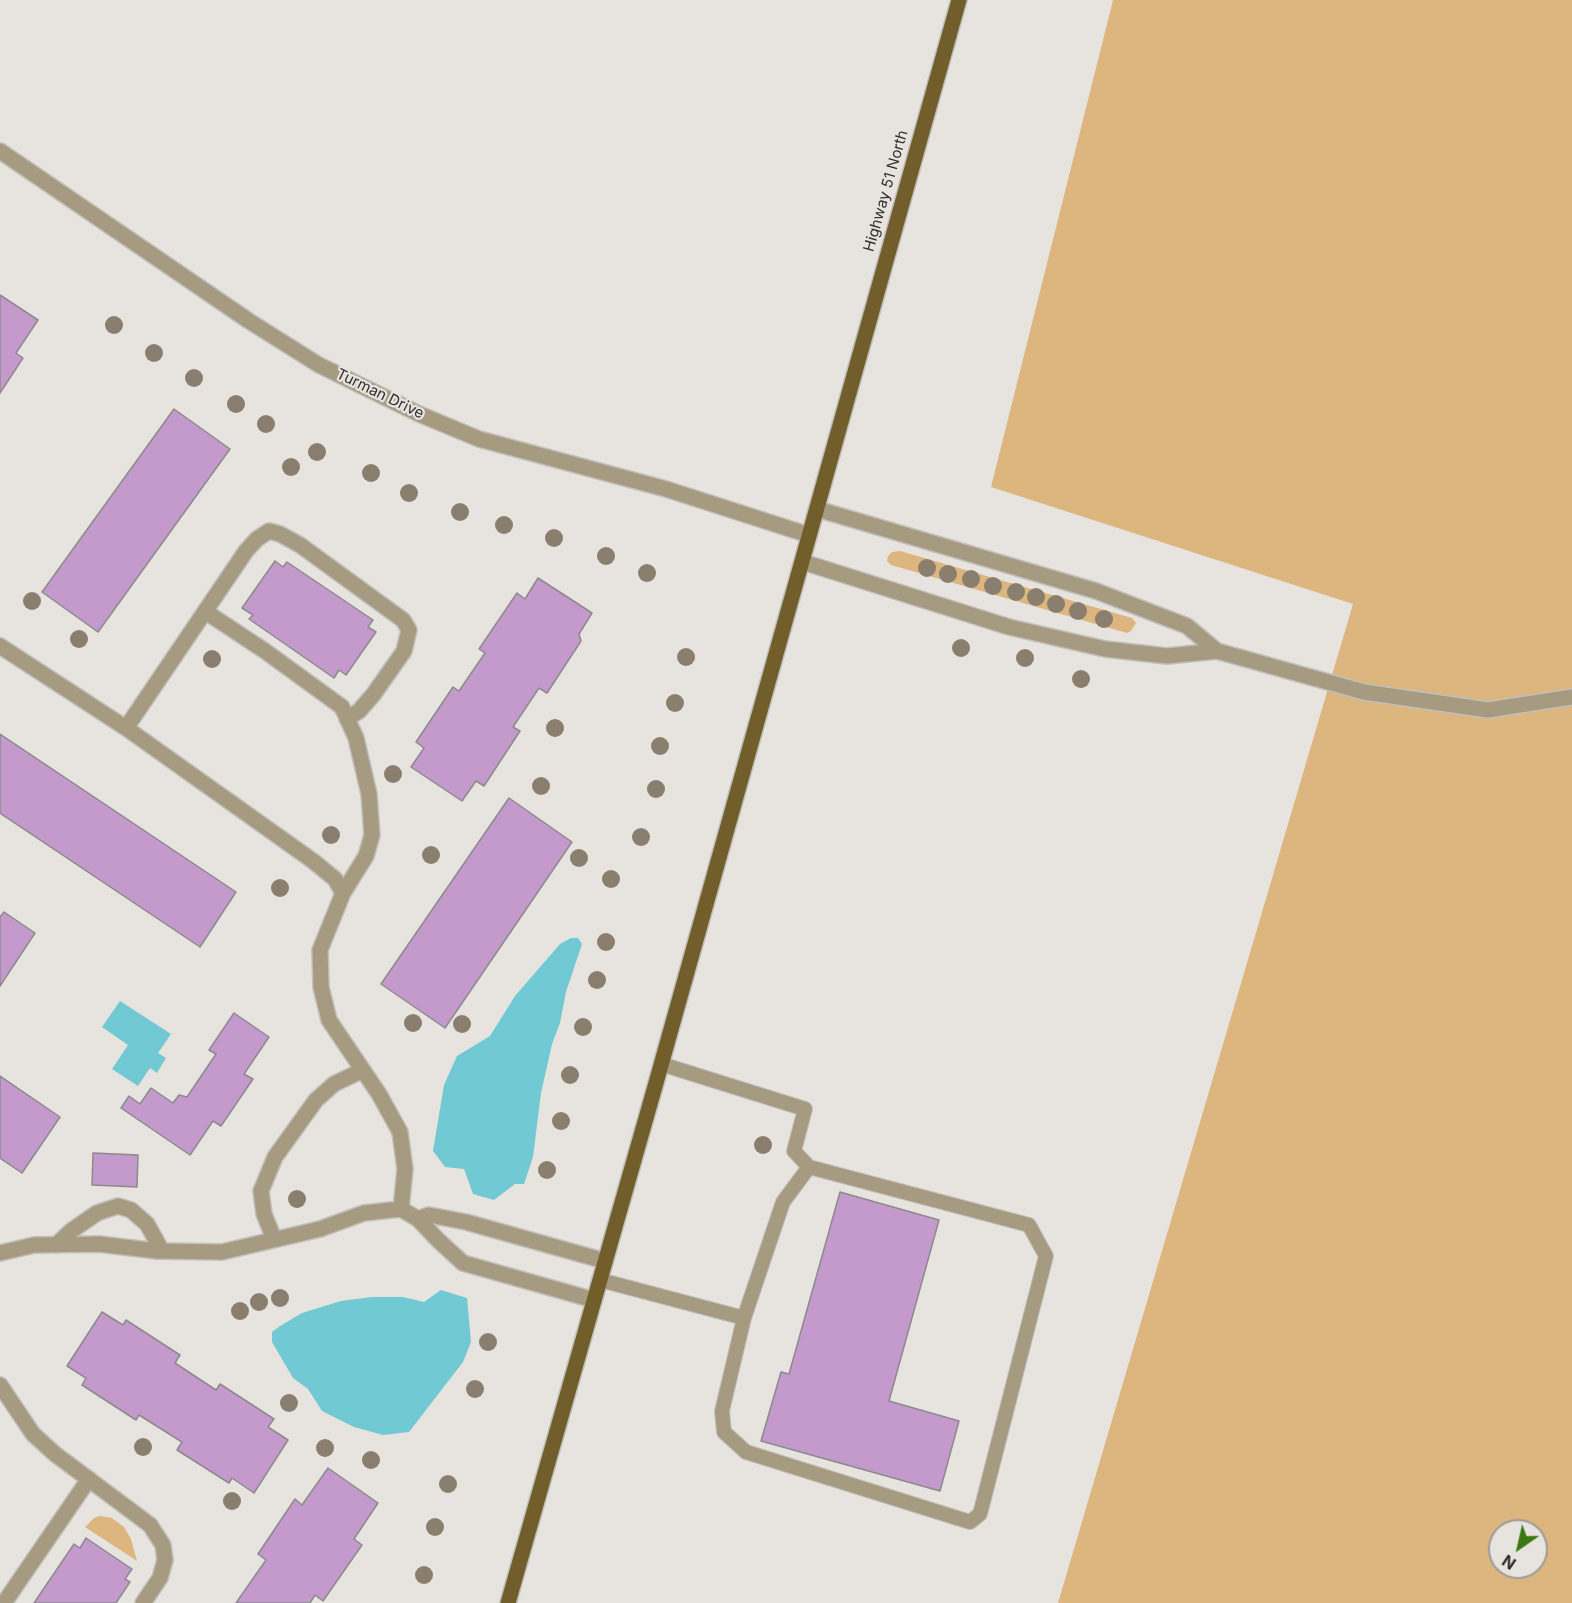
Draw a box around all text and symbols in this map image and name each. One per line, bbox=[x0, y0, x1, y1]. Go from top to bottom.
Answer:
street label: Highway 51 North bbox=[860, 128, 912, 254]
street label: Turman Drive bbox=[333, 365, 427, 423]
north arrow bbox=[1488, 1519, 1548, 1579]
text: N bbox=[1498, 1551, 1520, 1574]

